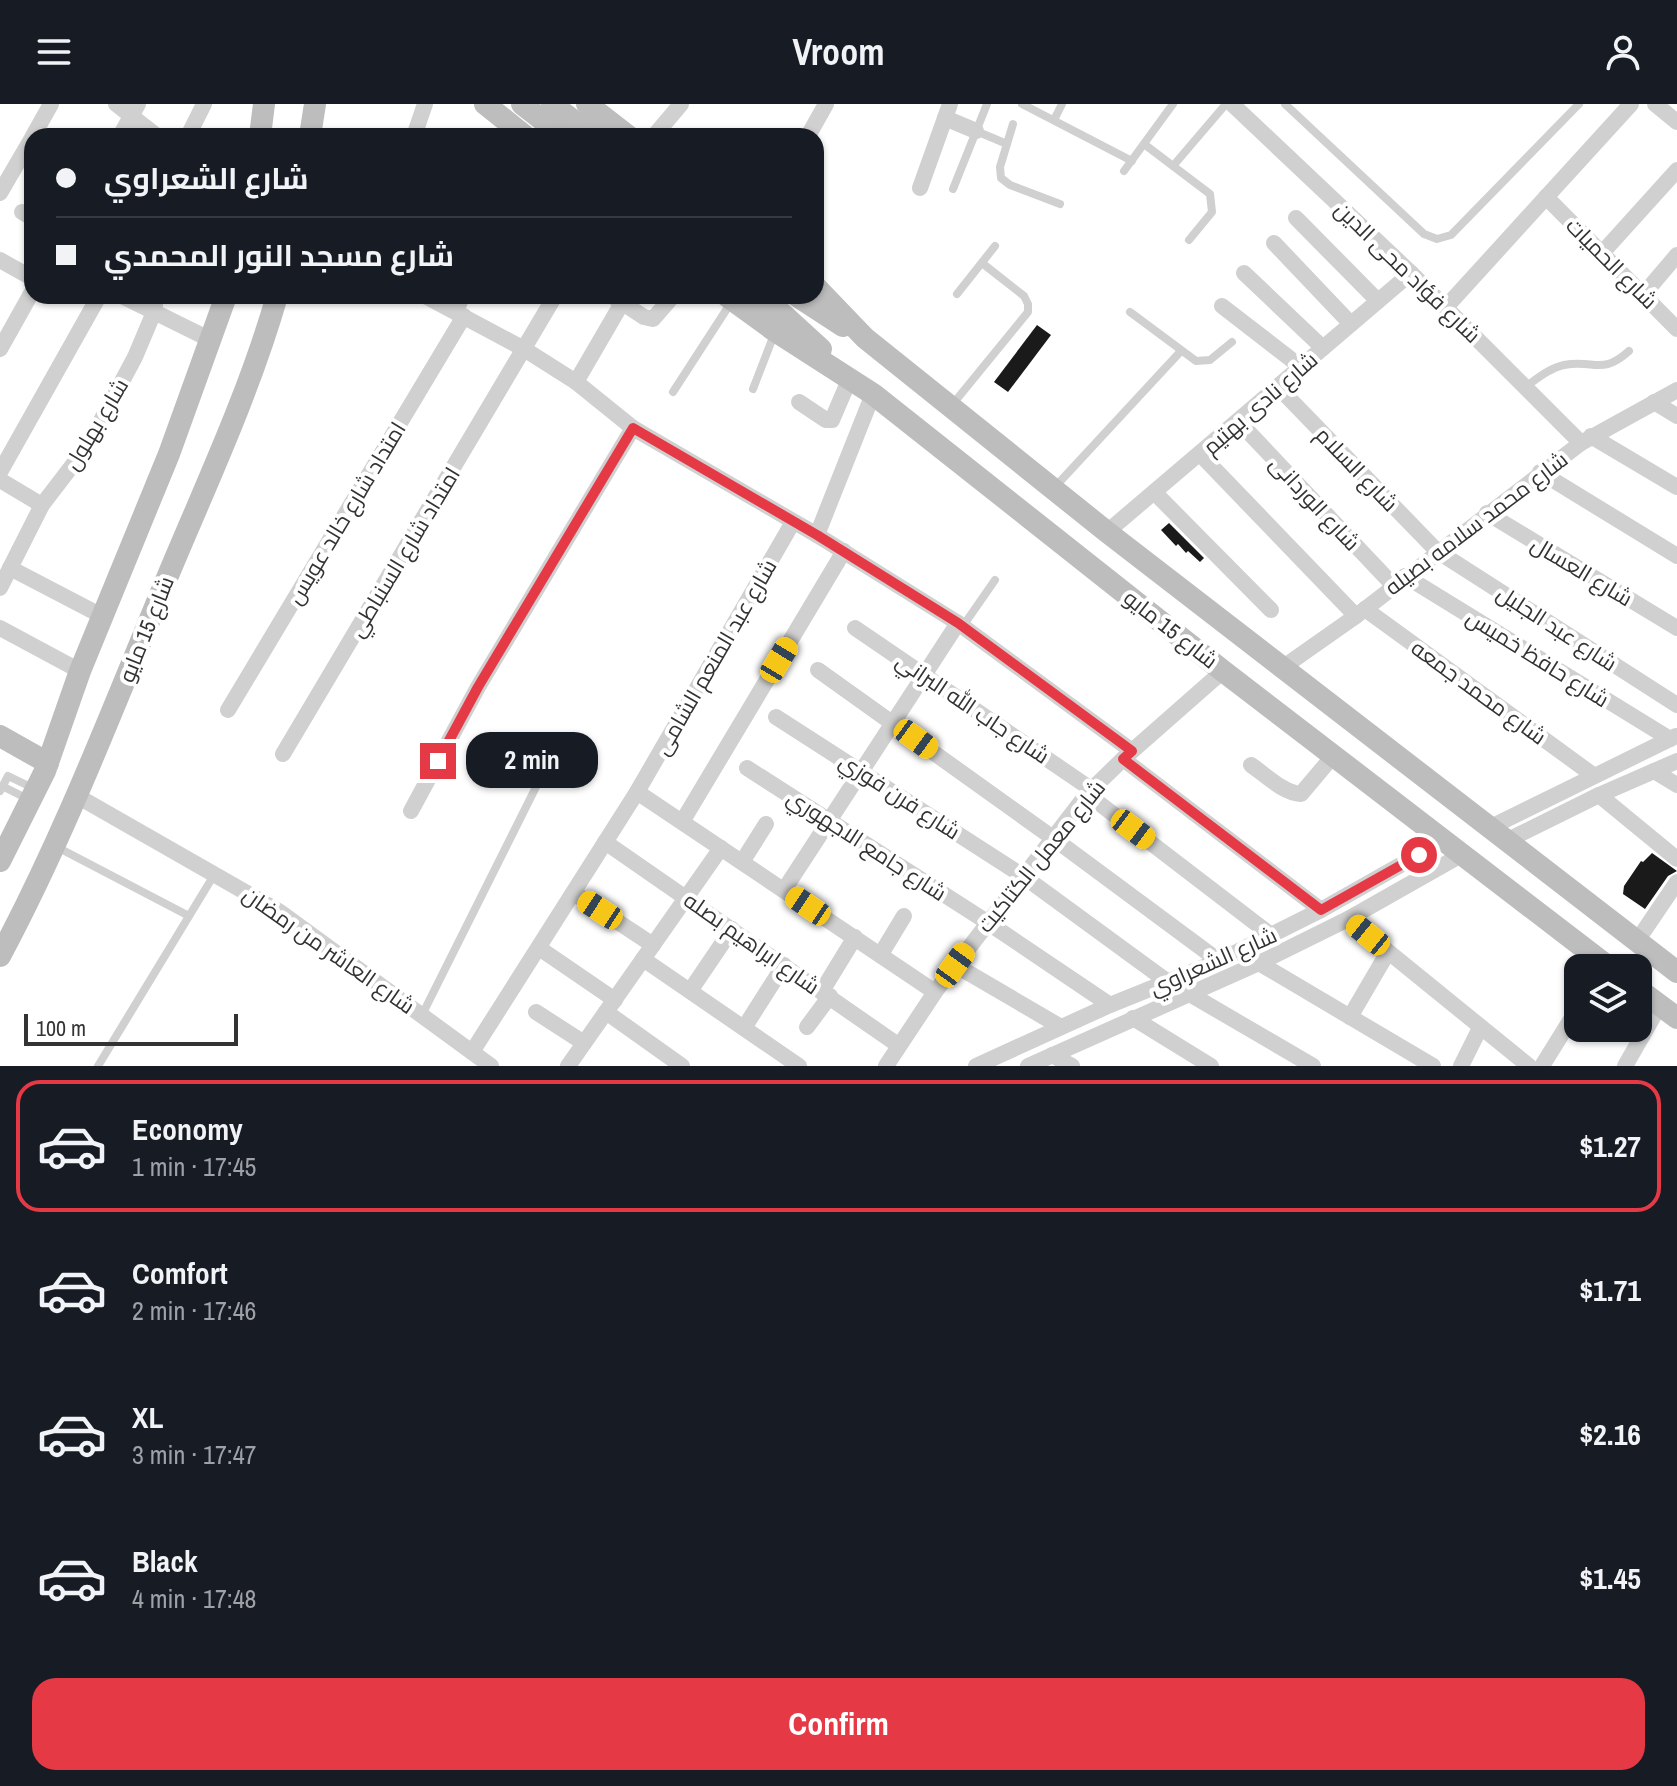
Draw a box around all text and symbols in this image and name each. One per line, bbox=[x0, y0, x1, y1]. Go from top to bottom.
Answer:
text: Vroom bbox=[793, 28, 884, 76]
icon: menu bbox=[32, 30, 76, 74]
icon: person bbox=[1601, 30, 1645, 74]
text: شارع الشعراوي bbox=[104, 158, 309, 198]
street label: شارع فؤاد محى الدين bbox=[1328, 194, 1488, 350]
street label: شارع الحميات bbox=[1560, 211, 1664, 315]
text: شارع مسجد النور المحمدي bbox=[104, 235, 454, 275]
street label: شارع نادى بهتيم bbox=[1196, 345, 1325, 462]
street label: شارع بهلول bbox=[57, 372, 135, 476]
street label: امتداد شارع خالد عويس bbox=[280, 416, 412, 610]
street label: شارع السلام bbox=[1308, 420, 1405, 519]
street label: شارع محمد سلامه بصيله bbox=[1378, 444, 1574, 602]
street label: شارع الوردانى bbox=[1263, 449, 1367, 557]
street label: امتداد شارع السنباطي bbox=[341, 461, 468, 644]
street label: شارع العسال bbox=[1526, 529, 1638, 613]
street label: شارع عبد المنعم الشامى bbox=[647, 554, 784, 761]
street label: شارع 15 مايو bbox=[111, 571, 181, 687]
street label: شارع عبد الجليل bbox=[1491, 578, 1623, 678]
street label: شارع 15 مايو bbox=[1118, 583, 1224, 675]
street label: شارع حافظ خميس bbox=[1461, 602, 1615, 714]
car bbox=[756, 633, 802, 687]
street label: شارع محمد جمعه bbox=[1405, 633, 1553, 751]
street label: شارع جاب الله البراني bbox=[889, 645, 1056, 772]
car bbox=[890, 715, 942, 763]
callout: 2 min bbox=[466, 733, 598, 789]
text: 2 min bbox=[504, 742, 560, 777]
route end bbox=[420, 743, 456, 779]
street label: شارع فرن فوزي bbox=[833, 746, 966, 848]
street label: شارع معمل الكتاكيت bbox=[970, 773, 1112, 939]
street label: شارع جامع الاجهوري bbox=[780, 782, 952, 909]
car bbox=[1107, 805, 1159, 853]
route start bbox=[1401, 837, 1437, 873]
street label: شارع العاشر من رمضان bbox=[237, 879, 421, 1021]
car bbox=[781, 883, 835, 929]
street label: شارع ابراهيم بصله bbox=[677, 885, 826, 1002]
car bbox=[573, 887, 627, 933]
car bbox=[1342, 911, 1394, 959]
street label: شارع الشعراوي bbox=[1144, 919, 1282, 1004]
car bbox=[931, 939, 979, 991]
map controls bbox=[1564, 954, 1652, 1042]
button: layers bbox=[1564, 954, 1652, 1042]
scale bar bbox=[24, 1010, 238, 1046]
text: 100 m bbox=[36, 1013, 86, 1043]
text: Economy bbox=[132, 1109, 243, 1149]
icon: car bbox=[36, 1110, 108, 1182]
text: $1.27 bbox=[1579, 1126, 1641, 1166]
text: 1 min · 17:45 bbox=[132, 1149, 256, 1184]
text: Comfort bbox=[132, 1253, 228, 1293]
icon: car bbox=[36, 1254, 108, 1326]
text: $1.71 bbox=[1579, 1270, 1641, 1310]
text: 2 min · 17:46 bbox=[132, 1293, 256, 1328]
text: XL bbox=[132, 1397, 163, 1437]
icon: car bbox=[36, 1398, 108, 1470]
text: $2.16 bbox=[1579, 1414, 1641, 1454]
text: 3 min · 17:47 bbox=[132, 1437, 256, 1472]
text: Black bbox=[132, 1541, 198, 1581]
icon: car bbox=[36, 1542, 108, 1614]
text: $1.45 bbox=[1579, 1558, 1641, 1598]
text: 4 min · 17:48 bbox=[132, 1581, 256, 1616]
button: Confirm bbox=[32, 1678, 1645, 1770]

